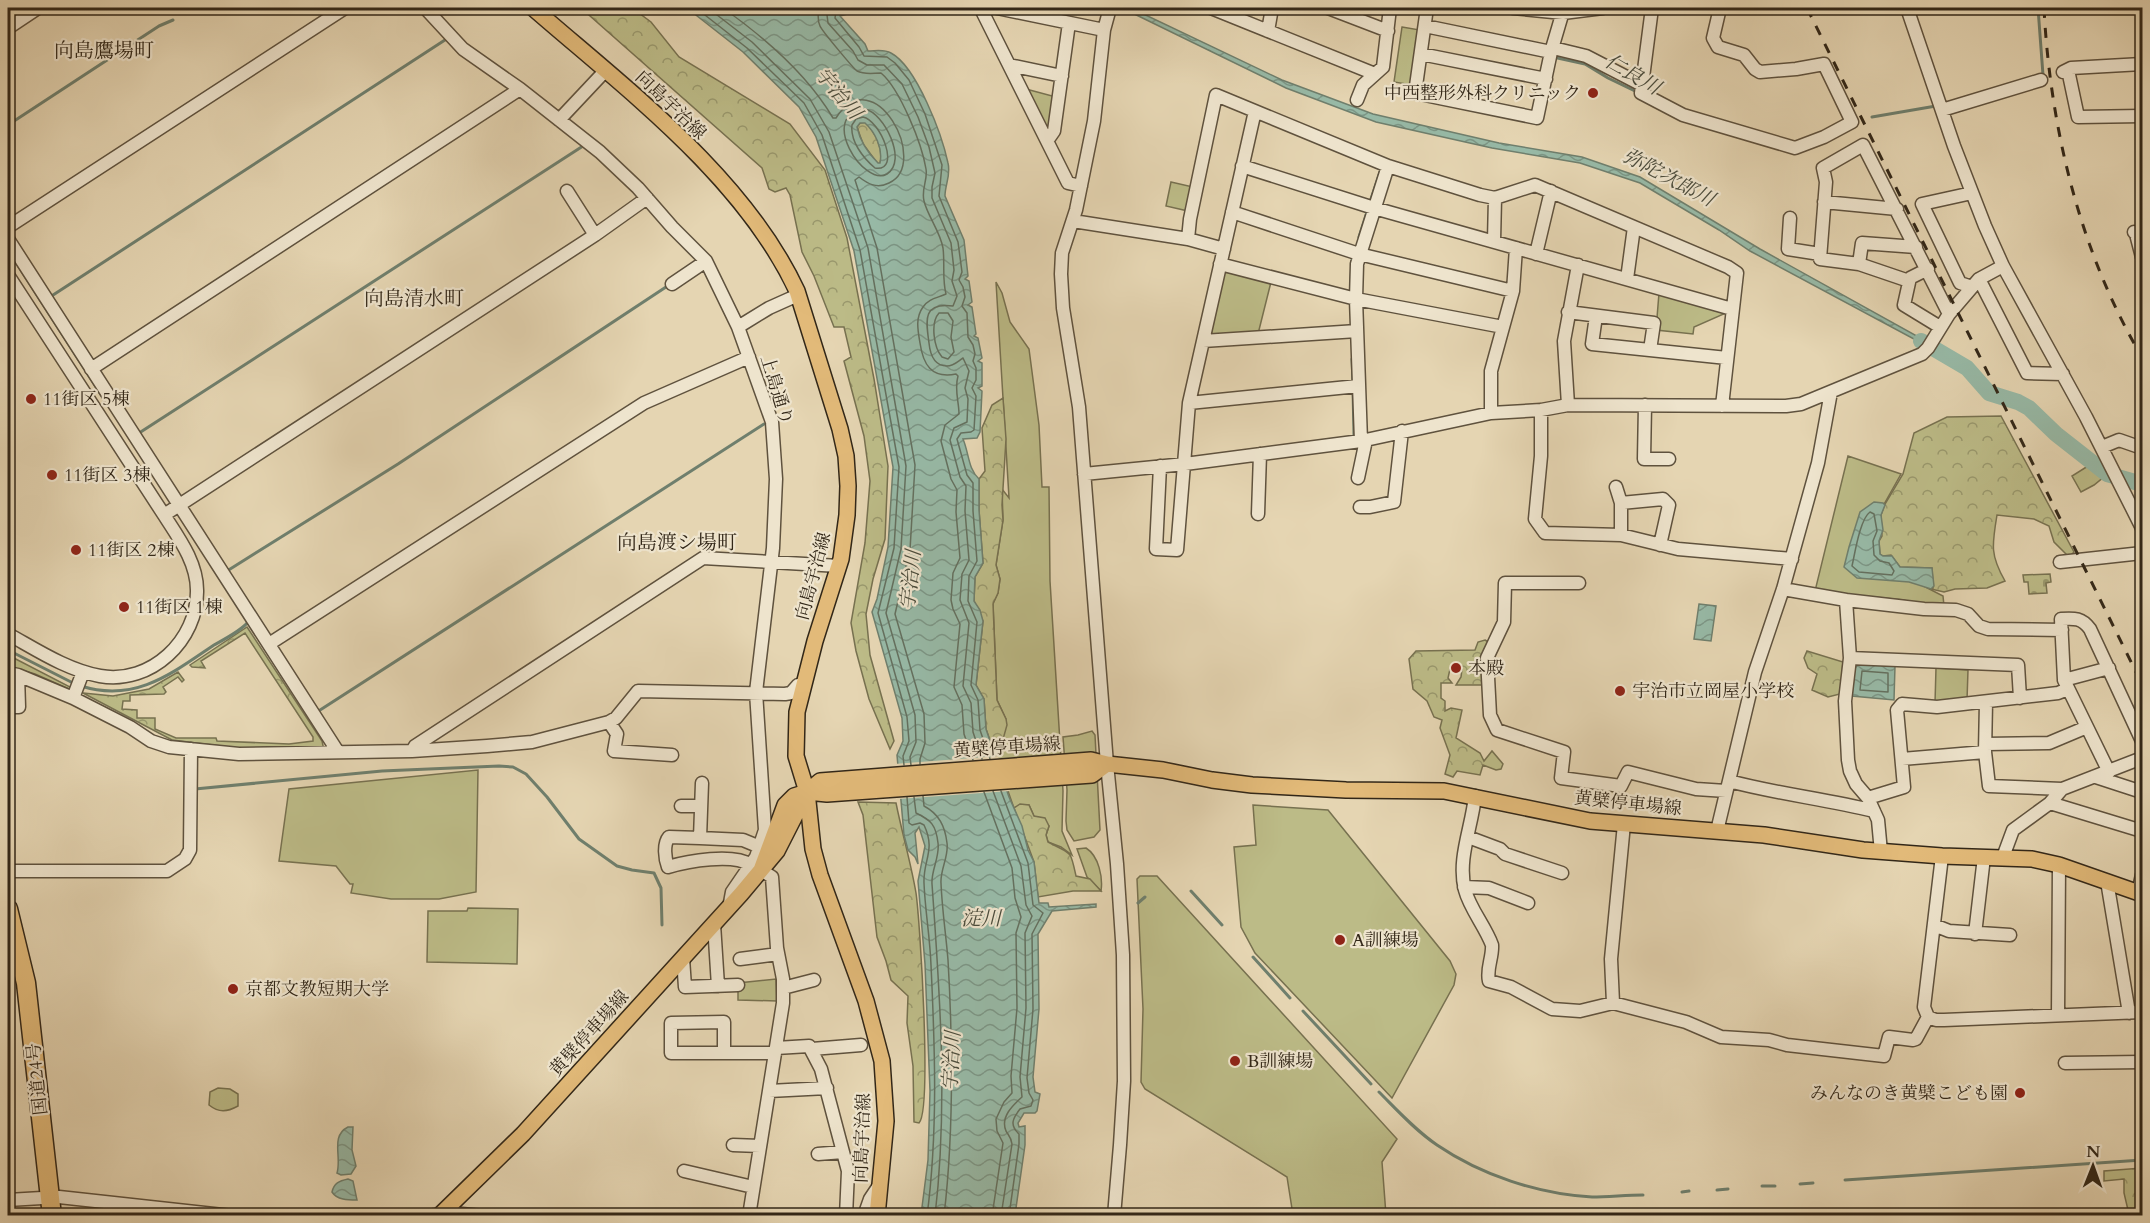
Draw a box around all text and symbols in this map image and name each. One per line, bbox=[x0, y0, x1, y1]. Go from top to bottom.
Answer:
district label: 向島鷹場町 bbox=[54, 37, 154, 64]
water label: 仁良川 bbox=[1600, 48, 1667, 102]
water label: 宇治川 bbox=[809, 62, 870, 127]
street label: 向島宇治線 bbox=[630, 65, 712, 146]
place label: 中西整形外科クリニック bbox=[1384, 81, 1581, 106]
marker: 中西整形外科クリニック bbox=[1586, 86, 1600, 100]
water label: 弥陀次郎川 bbox=[1618, 142, 1721, 214]
district label: 向島清水町 bbox=[364, 285, 464, 312]
street label: 上島通り bbox=[754, 352, 799, 428]
place label: 11街区 5棟 bbox=[43, 387, 130, 412]
marker: 11街区 5棟 bbox=[24, 392, 38, 406]
place label: 11街区 3棟 bbox=[64, 463, 151, 488]
marker: 11街区 3棟 bbox=[45, 468, 59, 482]
district label: 向島渡シ場町 bbox=[617, 529, 737, 556]
street label: 向島宇治線 bbox=[790, 529, 837, 623]
place label: 11街区 2棟 bbox=[88, 538, 175, 563]
marker: 11街区 2棟 bbox=[69, 543, 83, 557]
water label: 宇治川 bbox=[894, 547, 927, 611]
place label: 11街区 1棟 bbox=[136, 595, 223, 620]
marker: 11街区 1棟 bbox=[117, 600, 131, 614]
place label: 本殿 bbox=[1468, 656, 1504, 681]
marker: 本殿 bbox=[1449, 661, 1463, 675]
place label: 宇治市立岡屋小学校 bbox=[1632, 679, 1794, 704]
marker: 宇治市立岡屋小学校 bbox=[1613, 684, 1627, 698]
street label: 黄檗停車場線 bbox=[952, 731, 1062, 764]
street label: 黄檗停車場線 bbox=[1573, 785, 1683, 822]
water label: 淀川 bbox=[961, 905, 1003, 932]
place label: A訓練場 bbox=[1352, 928, 1419, 953]
marker: A訓練場 bbox=[1333, 933, 1347, 947]
place label: 京都文教短期大学 bbox=[245, 977, 389, 1002]
marker: 京都文教短期大学 bbox=[226, 982, 240, 996]
street label: 黄檗停車場線 bbox=[544, 985, 635, 1082]
water label: 宇治川 bbox=[936, 1028, 967, 1092]
street label: 国道24号 bbox=[21, 1042, 54, 1116]
place label: B訓練場 bbox=[1247, 1049, 1313, 1074]
marker: B訓練場 bbox=[1228, 1054, 1242, 1068]
place label: みんなのき黄檗こども園 bbox=[1810, 1081, 2008, 1106]
marker: みんなのき黄檗こども園 bbox=[2013, 1086, 2027, 1100]
street label: 向島宇治線 bbox=[848, 1093, 877, 1183]
north arrow bbox=[2063, 1136, 2123, 1196]
text: N bbox=[2086, 1141, 2100, 1163]

